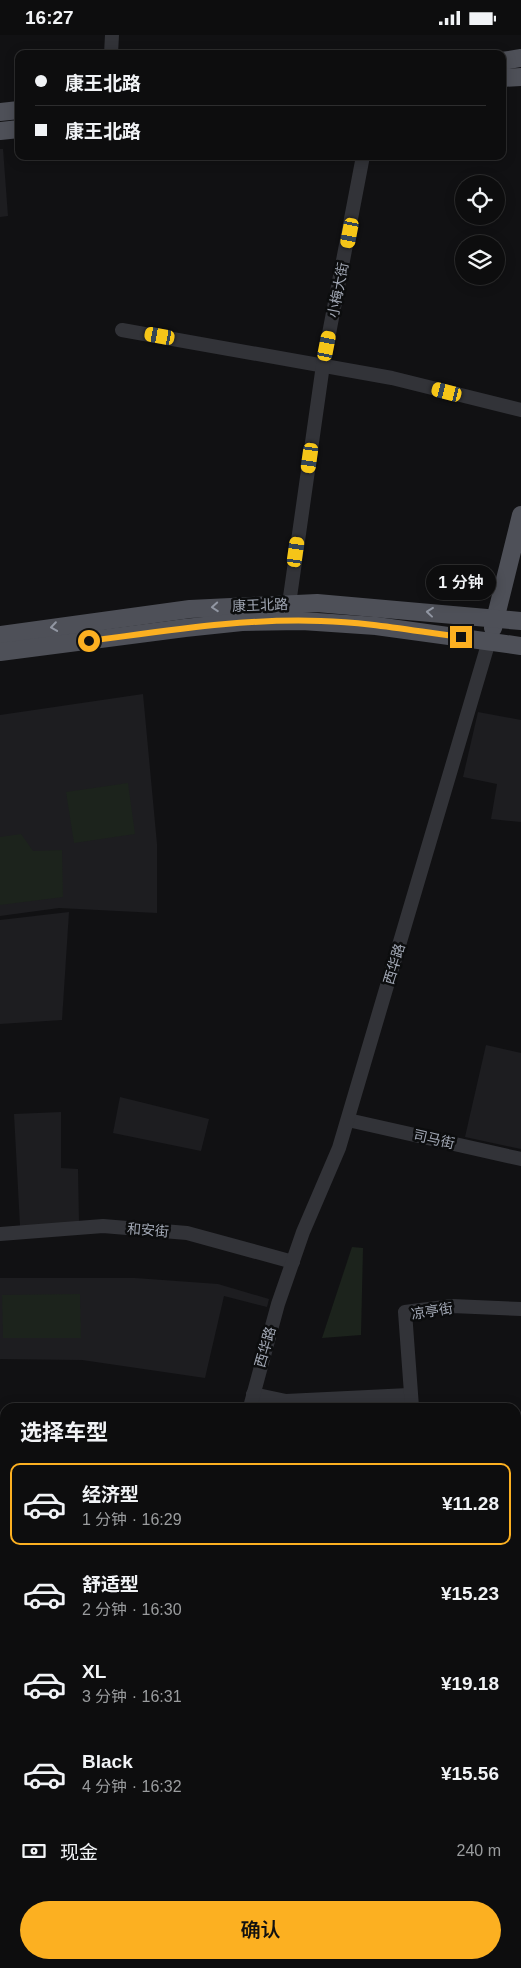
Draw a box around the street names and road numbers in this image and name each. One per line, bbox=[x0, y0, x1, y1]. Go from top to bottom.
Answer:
street label: 小梅大街 bbox=[325, 261, 351, 319]
street label: 康王北路 bbox=[232, 596, 288, 614]
street label: 西华路 bbox=[380, 942, 408, 986]
street label: 司马街 bbox=[412, 1126, 456, 1152]
street label: 和安街 bbox=[126, 1220, 170, 1240]
street label: 凉亭街 bbox=[410, 1300, 454, 1322]
street label: 西华路 bbox=[252, 1325, 278, 1369]

